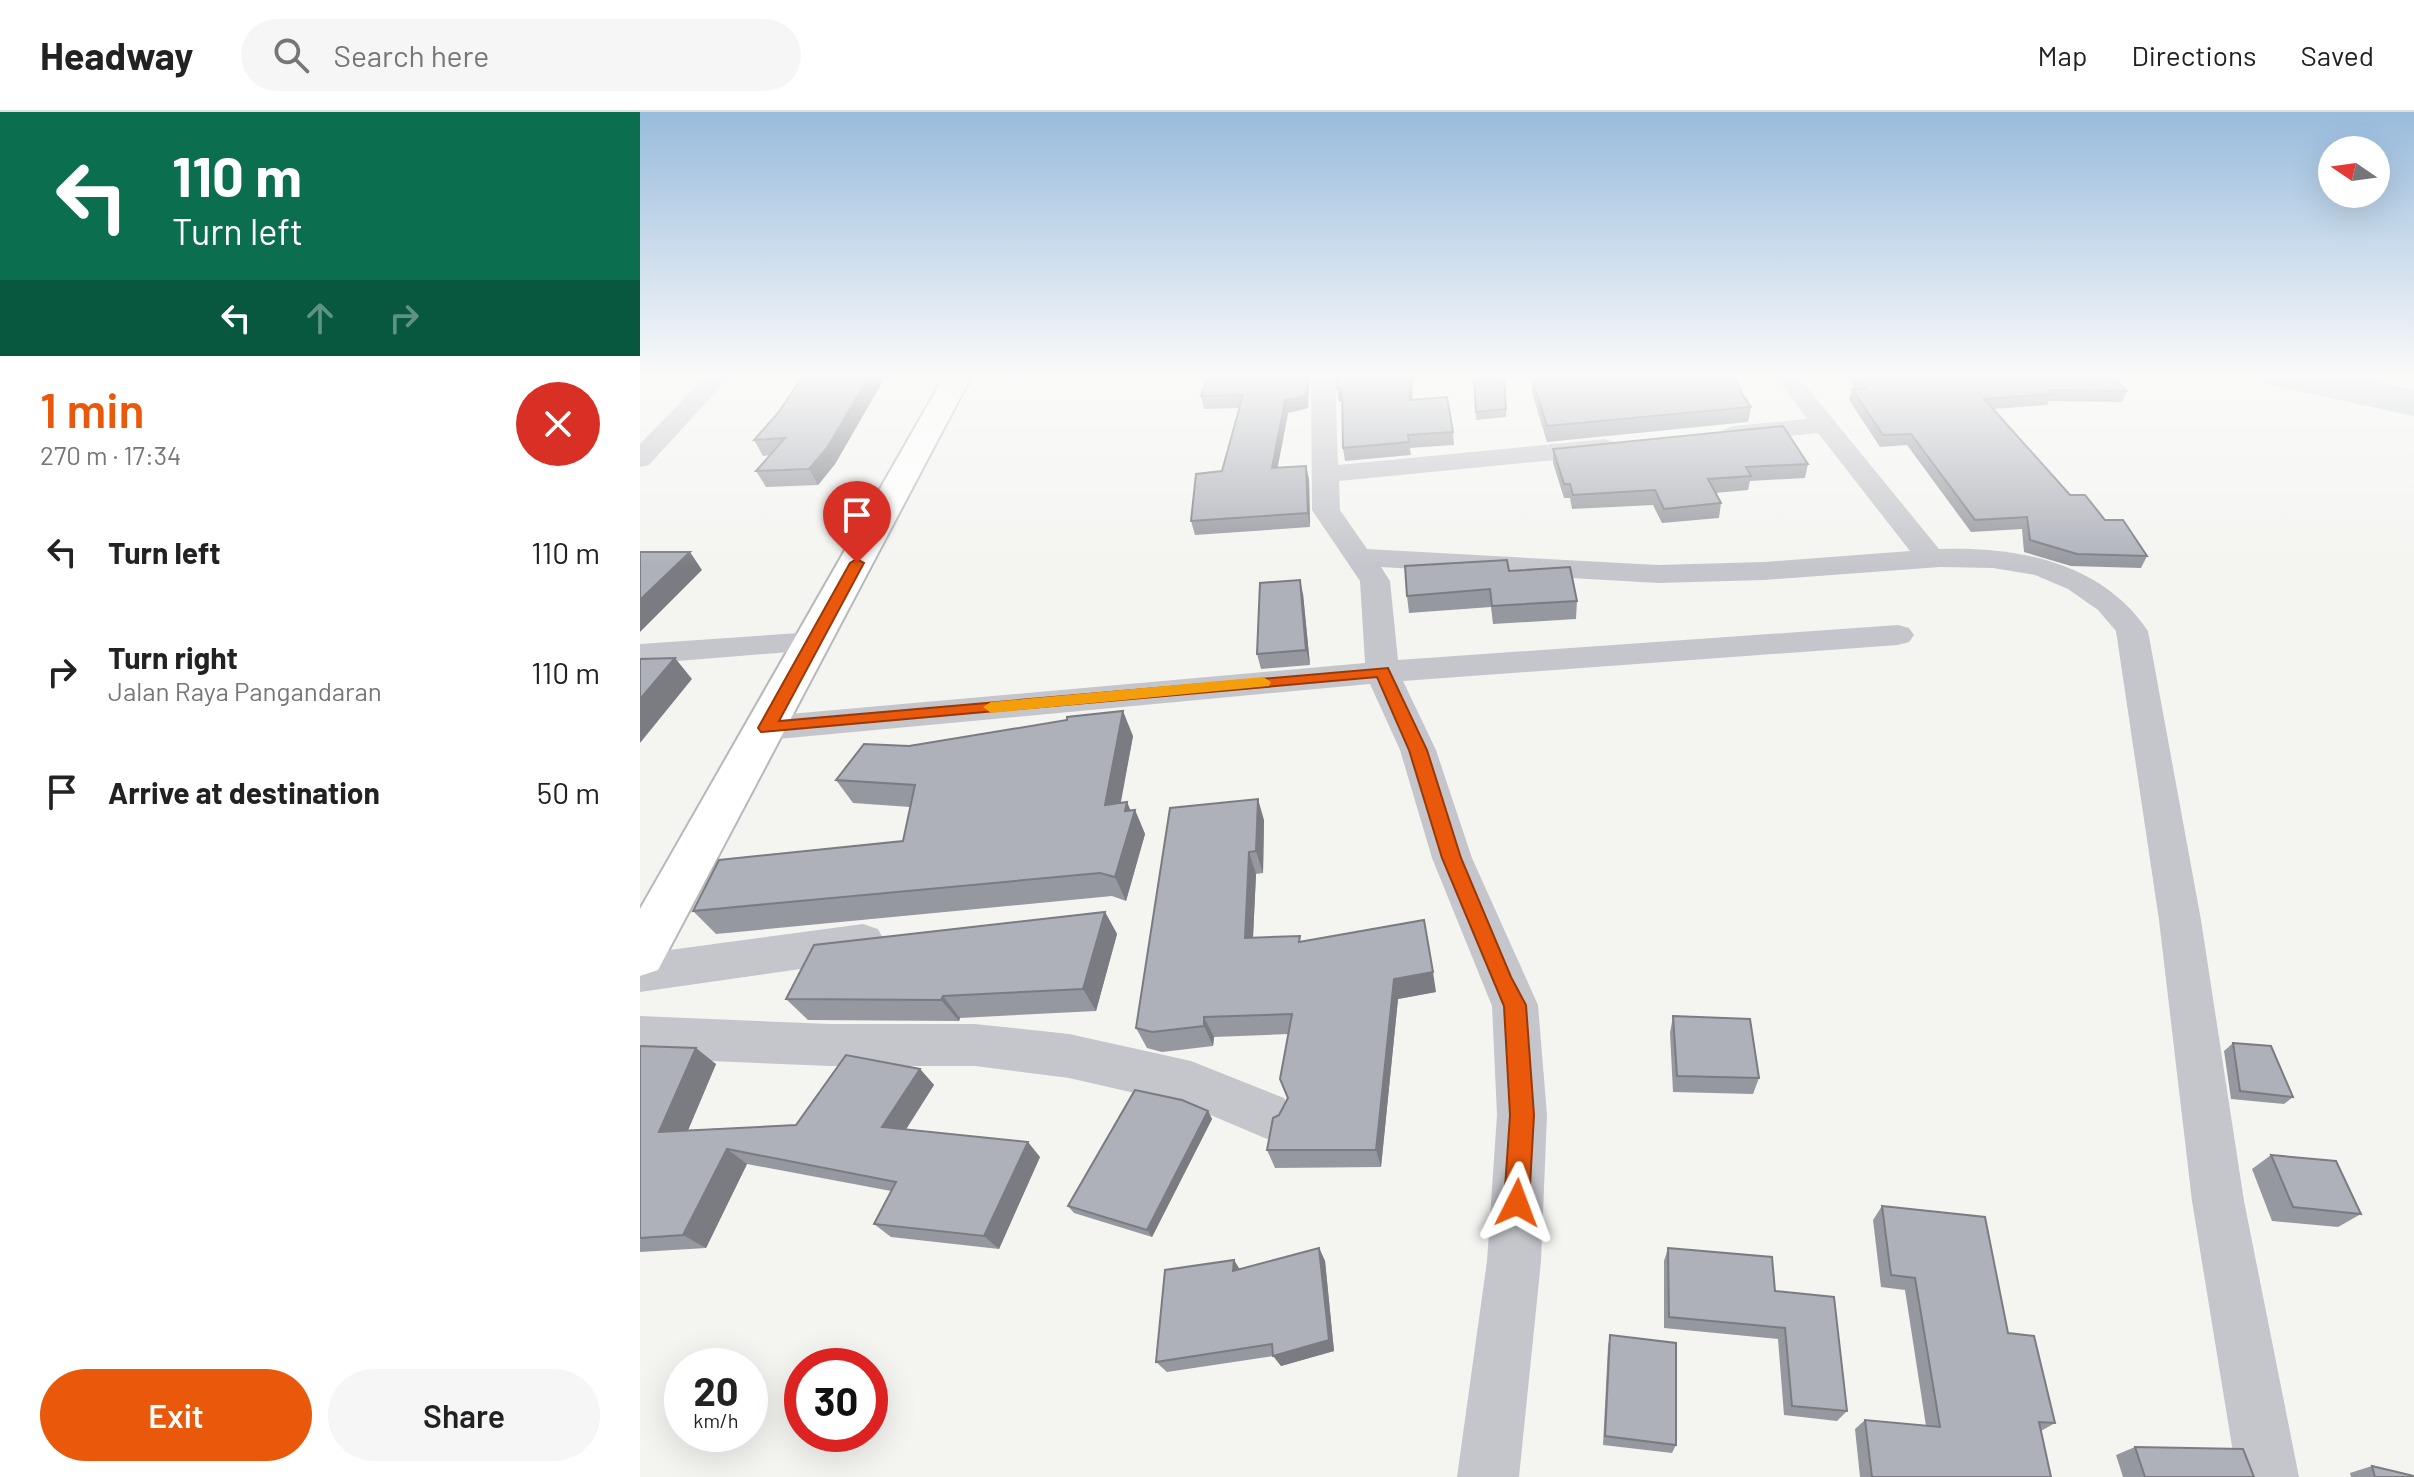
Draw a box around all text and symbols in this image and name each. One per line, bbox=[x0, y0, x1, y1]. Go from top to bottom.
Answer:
search box bbox=[241, 19, 801, 91]
text: Headway bbox=[40, 32, 193, 78]
icon: search bbox=[269, 33, 313, 77]
text: Search here bbox=[333, 37, 489, 73]
text: Map bbox=[2038, 38, 2087, 72]
text: Directions bbox=[2131, 38, 2257, 72]
text: Saved bbox=[2301, 38, 2374, 72]
north arrow bbox=[2318, 136, 2390, 208]
map controls bbox=[2318, 136, 2390, 208]
text: 110 m bbox=[172, 141, 302, 208]
icon: left bbox=[40, 144, 144, 248]
text: Turn left bbox=[172, 209, 303, 252]
icon: left bbox=[214, 296, 258, 340]
icon: ahead bbox=[298, 296, 342, 340]
icon: right bbox=[382, 296, 426, 340]
text: 1 min bbox=[40, 380, 145, 438]
button: close bbox=[516, 382, 600, 466]
text: 270 m · 17:34 bbox=[40, 439, 181, 470]
pin bbox=[823, 481, 891, 563]
icon: arrive bbox=[835, 493, 879, 537]
icon: left bbox=[40, 530, 84, 574]
text: Turn left bbox=[108, 534, 221, 570]
text: 110 m bbox=[531, 534, 600, 570]
text: Turn right bbox=[108, 639, 238, 675]
icon: right bbox=[40, 650, 84, 694]
text: 110 m bbox=[531, 654, 600, 690]
text: Jalan Raya Pangandaran bbox=[108, 675, 382, 706]
icon: arrive bbox=[40, 770, 84, 814]
text: Arrive at destination bbox=[108, 774, 380, 810]
text: 50 m bbox=[537, 774, 600, 810]
position arrow bbox=[1475, 1161, 1559, 1245]
speed limit sign: 30 bbox=[784, 1348, 888, 1452]
text: 20 bbox=[693, 1366, 739, 1414]
button: Exit bbox=[40, 1369, 312, 1461]
button: Share bbox=[328, 1369, 600, 1461]
text: km/h bbox=[693, 1408, 739, 1432]

